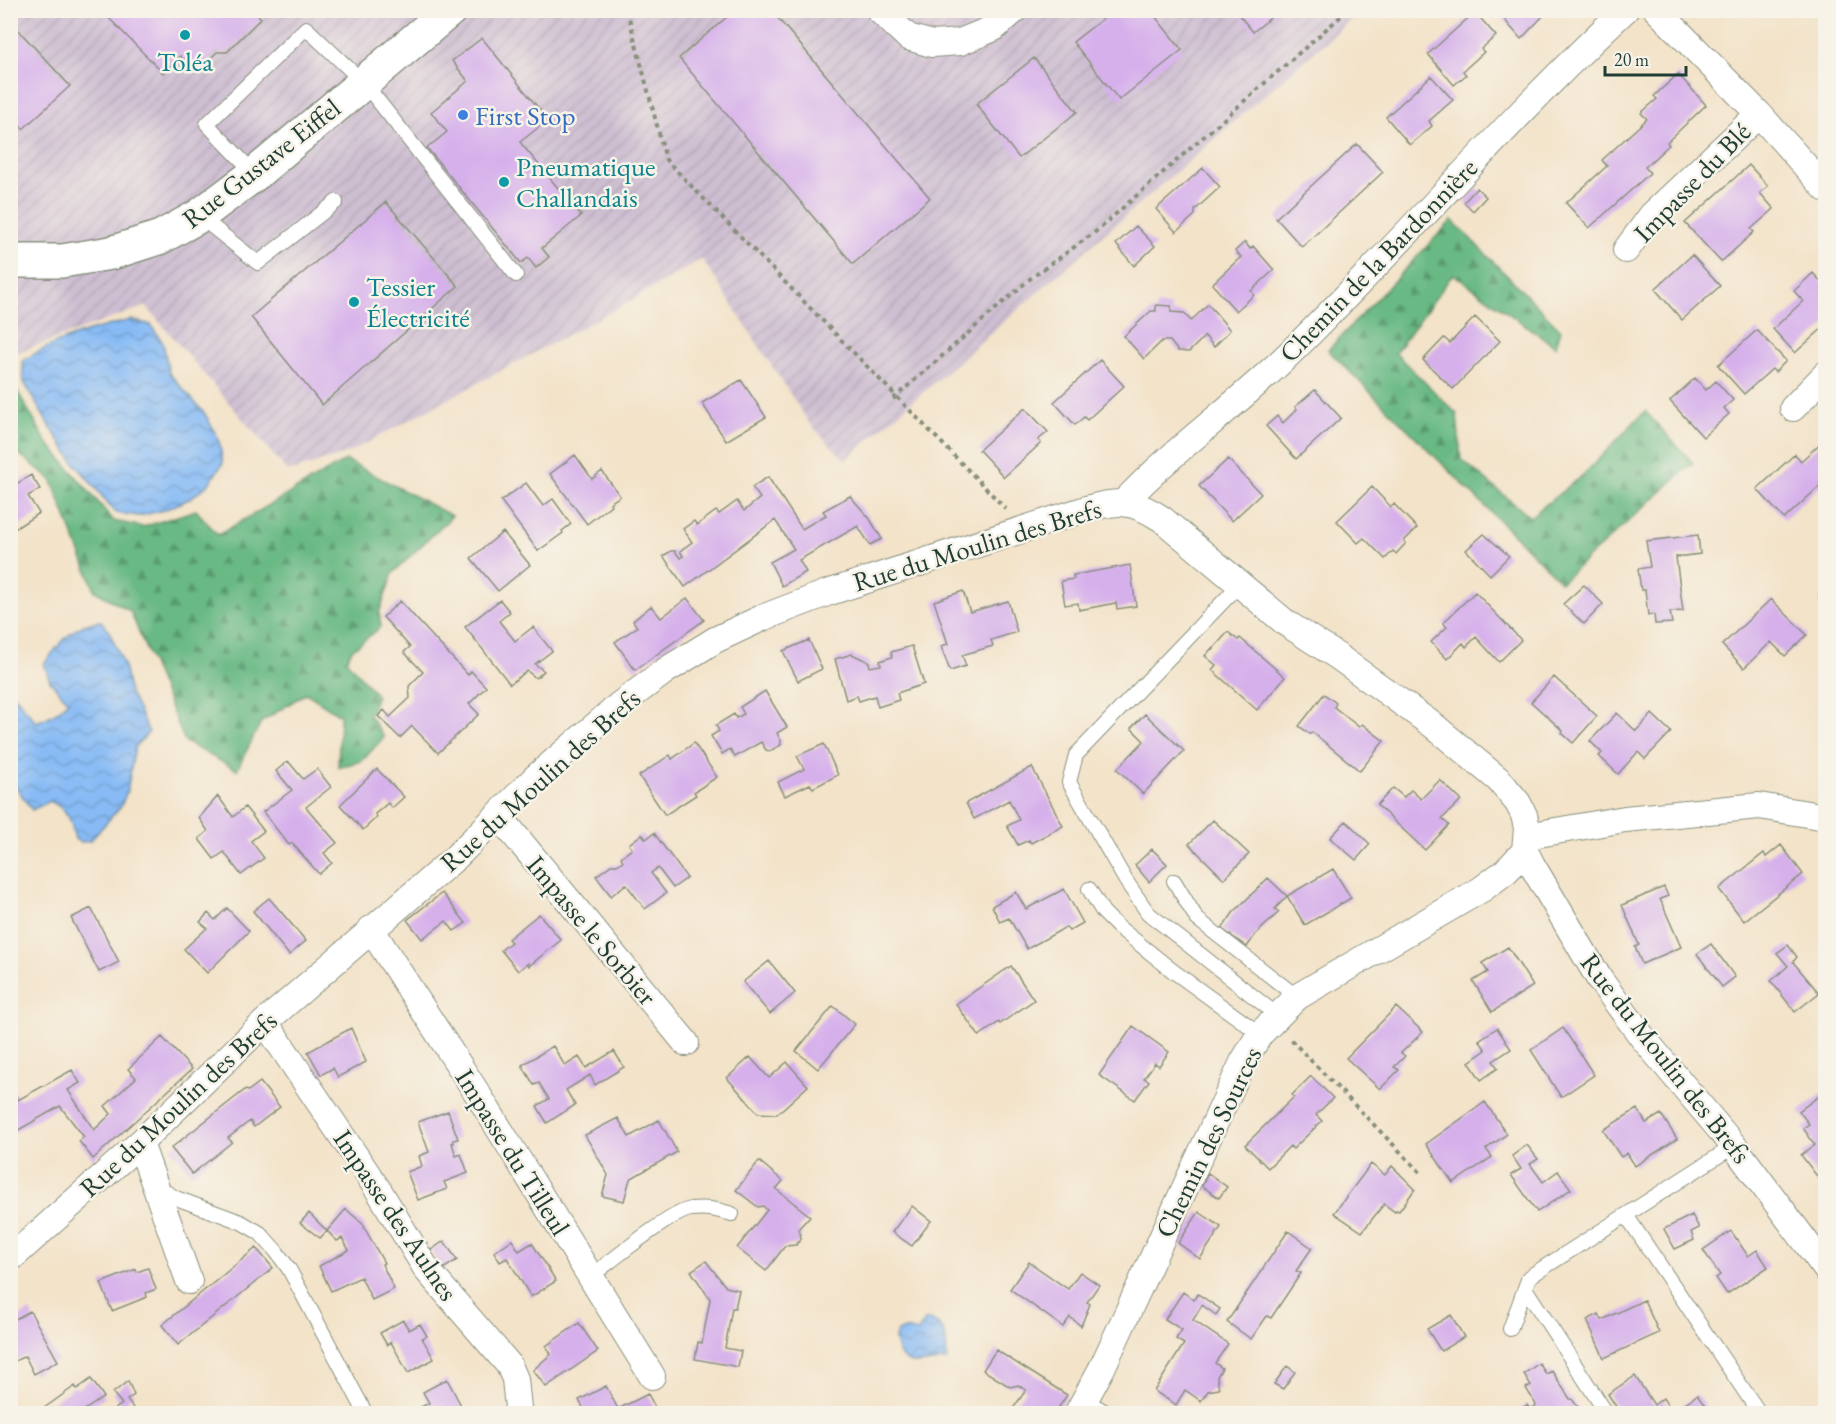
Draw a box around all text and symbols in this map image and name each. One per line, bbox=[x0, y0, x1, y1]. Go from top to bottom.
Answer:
marker: Toléa bbox=[178, 28, 192, 42]
scale bar bbox=[1605, 39, 1686, 77]
place label: Toléa bbox=[157, 44, 213, 79]
text: 20 m bbox=[1614, 48, 1649, 71]
street label: Rue Gustave Eiffel bbox=[175, 90, 347, 236]
place label: First Stop bbox=[475, 98, 575, 133]
marker: First Stop bbox=[456, 108, 470, 122]
street label: Impasse du Blé bbox=[1626, 114, 1758, 250]
place label: Pneumatique Challandais bbox=[516, 149, 656, 215]
street label: Chemin de la Bardonnière bbox=[1271, 150, 1485, 370]
marker: Pneumatique Challandais bbox=[497, 175, 511, 189]
place label: Tessier Électricité bbox=[366, 269, 470, 335]
marker: Tessier Électricité bbox=[347, 295, 361, 309]
street label: Rue du Moulin des Brefs bbox=[849, 491, 1105, 599]
street label: Rue du Moulin des Brefs bbox=[432, 681, 648, 879]
street label: Impasse le Sorbier bbox=[519, 848, 665, 1012]
street label: Rue du Moulin des Brefs bbox=[1573, 946, 1759, 1170]
street label: Rue du Moulin des Brefs bbox=[72, 1003, 284, 1205]
street label: Chemin des Sources bbox=[1147, 1041, 1269, 1243]
street label: Impasse du Tilleul bbox=[448, 1062, 578, 1242]
street label: Impasse des Aulnes bbox=[326, 1123, 466, 1307]

